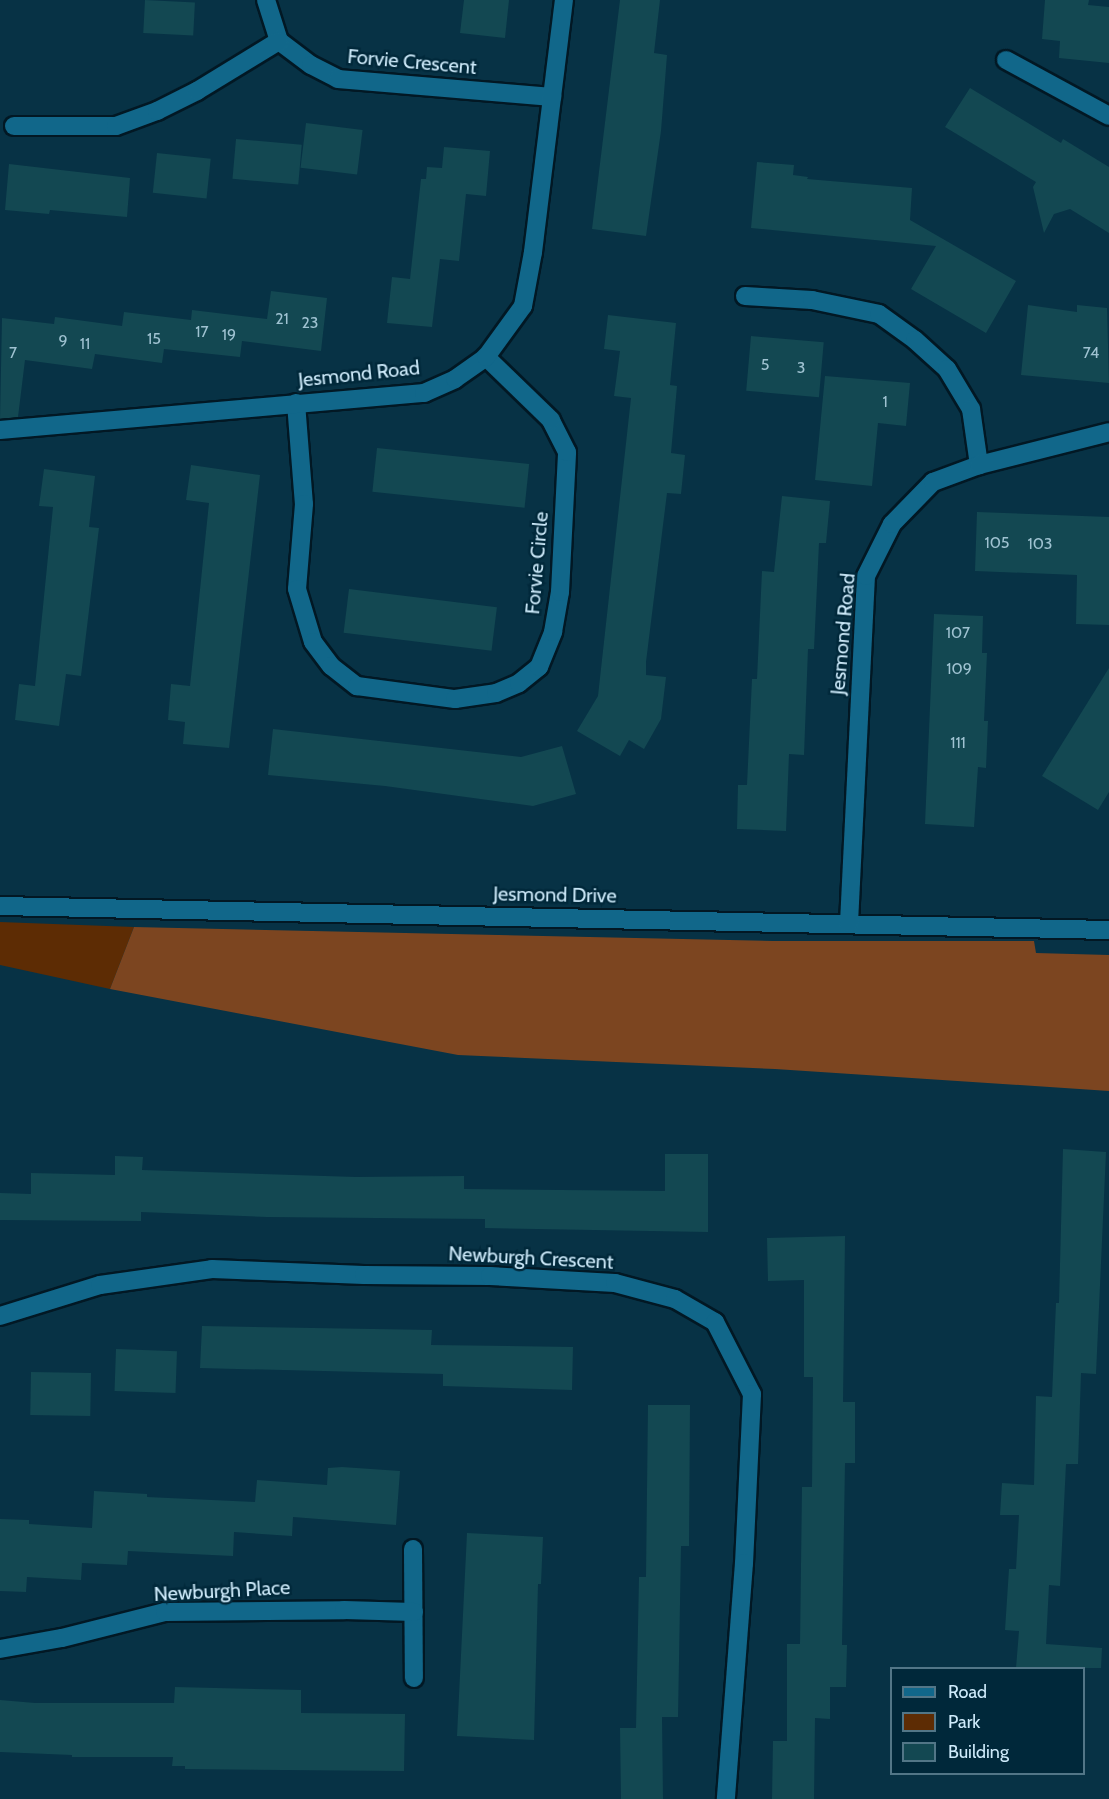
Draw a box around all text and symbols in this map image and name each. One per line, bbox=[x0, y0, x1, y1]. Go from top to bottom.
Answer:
street label: Forvie Crescent bbox=[346, 44, 478, 80]
house number: 21 bbox=[275, 309, 289, 329]
house number: 23 bbox=[301, 313, 319, 333]
house number: 17 bbox=[195, 322, 209, 342]
house number: 19 bbox=[222, 325, 236, 345]
house number: 15 bbox=[147, 329, 161, 349]
house number: 9 bbox=[58, 331, 68, 351]
house number: 11 bbox=[80, 334, 90, 354]
house number: 7 bbox=[9, 343, 17, 363]
house number: 74 bbox=[1083, 343, 1099, 363]
house number: 5 bbox=[761, 355, 769, 375]
street label: Jesmond Road bbox=[297, 356, 421, 392]
house number: 3 bbox=[797, 358, 805, 378]
house number: 1 bbox=[882, 392, 888, 412]
street label: Forvie Circle bbox=[521, 511, 553, 615]
house number: 105 bbox=[984, 533, 1010, 553]
house number: 103 bbox=[1027, 534, 1053, 554]
street label: Jesmond Road bbox=[826, 572, 860, 696]
house number: 107 bbox=[946, 623, 970, 643]
house number: 109 bbox=[946, 659, 972, 679]
house number: 111 bbox=[950, 733, 966, 753]
street label: Jesmond Drive bbox=[493, 882, 617, 908]
street label: Newburgh Crescent bbox=[448, 1242, 614, 1274]
street label: Newburgh Place bbox=[153, 1575, 291, 1607]
legend bbox=[890, 1667, 1085, 1775]
text: Road bbox=[948, 1681, 987, 1703]
text: Park bbox=[948, 1711, 980, 1733]
text: Building bbox=[948, 1741, 1009, 1763]

